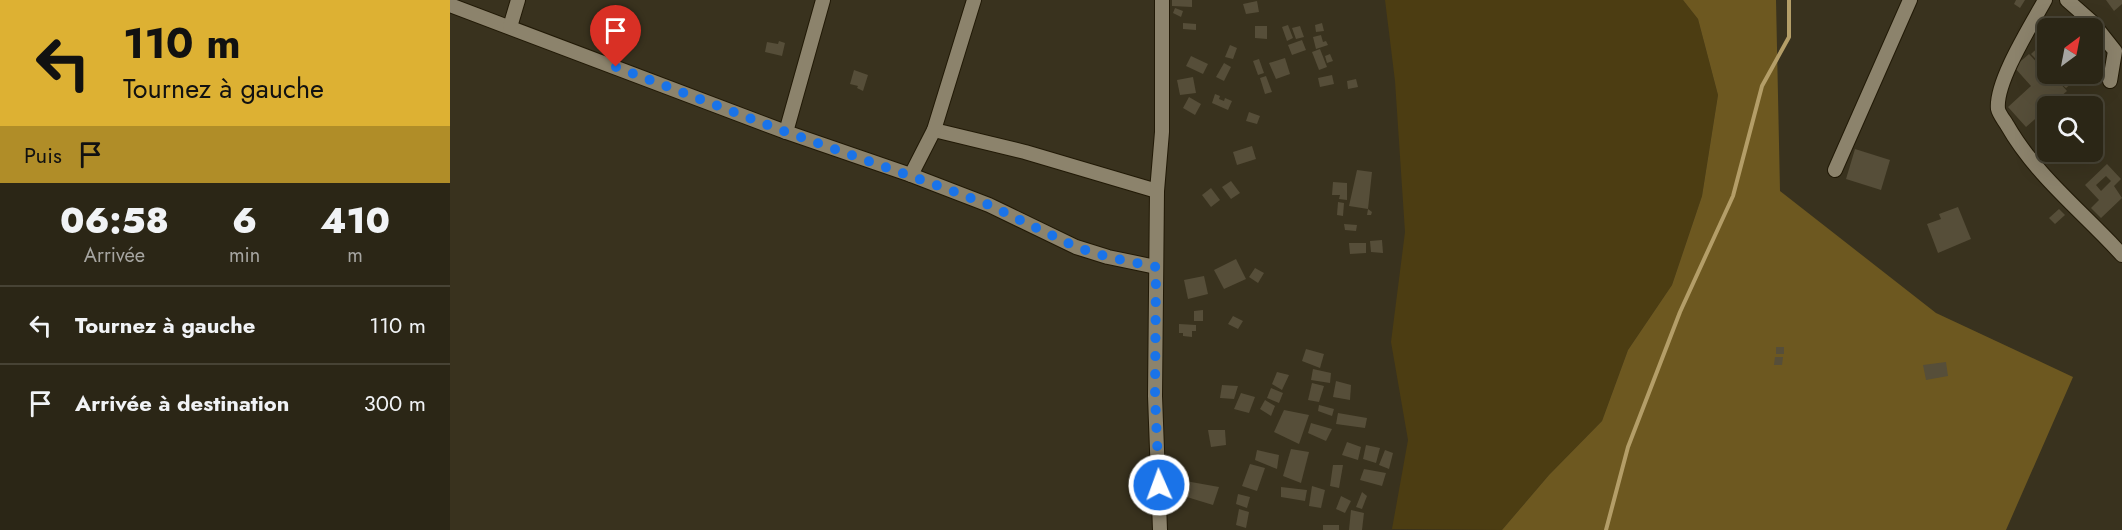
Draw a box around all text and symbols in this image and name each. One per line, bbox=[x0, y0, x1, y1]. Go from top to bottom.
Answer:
pin bbox=[590, 5, 641, 67]
text: 110 m bbox=[123, 13, 241, 74]
icon: arrive bbox=[599, 14, 632, 47]
north arrow bbox=[2037, 18, 2103, 84]
map controls bbox=[2037, 18, 2103, 162]
icon: left bbox=[24, 24, 102, 102]
text: Tournez à gauche bbox=[123, 69, 324, 108]
button: search bbox=[2037, 96, 2103, 162]
icon: arrive bbox=[74, 138, 107, 171]
text: Puis bbox=[24, 139, 62, 171]
text: 06:58 bbox=[60, 194, 169, 246]
text: 6 bbox=[232, 194, 257, 246]
text: 410 bbox=[320, 194, 390, 246]
text: Arrivée bbox=[84, 241, 145, 270]
text: min bbox=[229, 241, 260, 270]
text: m bbox=[347, 241, 363, 270]
icon: left bbox=[24, 309, 57, 342]
text: Tournez à gauche bbox=[75, 309, 255, 341]
text: 110 m bbox=[369, 309, 426, 341]
icon: arrive bbox=[24, 387, 57, 420]
text: Arrivée à destination bbox=[75, 387, 289, 419]
text: 300 m bbox=[364, 387, 426, 419]
position arrow bbox=[1127, 453, 1191, 517]

